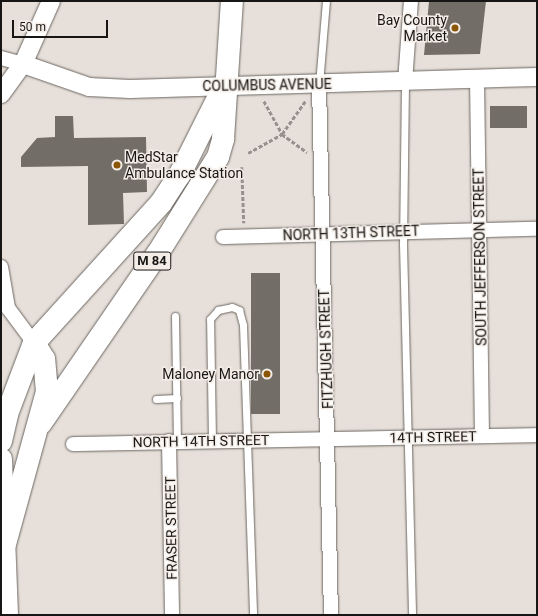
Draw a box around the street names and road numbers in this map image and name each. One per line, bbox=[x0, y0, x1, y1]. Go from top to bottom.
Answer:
street label: COLUMBUS AVENUE bbox=[202, 75, 332, 95]
street label: SOUTH JEFFERSON STREET bbox=[470, 168, 490, 346]
street label: NORTH 13TH STREET bbox=[282, 222, 420, 244]
road number: M 84 bbox=[133, 250, 171, 272]
street label: FITZHUGH STREET bbox=[316, 289, 336, 409]
street label: 14TH STREET bbox=[389, 428, 477, 446]
street label: NORTH 14TH STREET bbox=[132, 431, 270, 451]
street label: FRASER STREET bbox=[162, 476, 180, 580]

